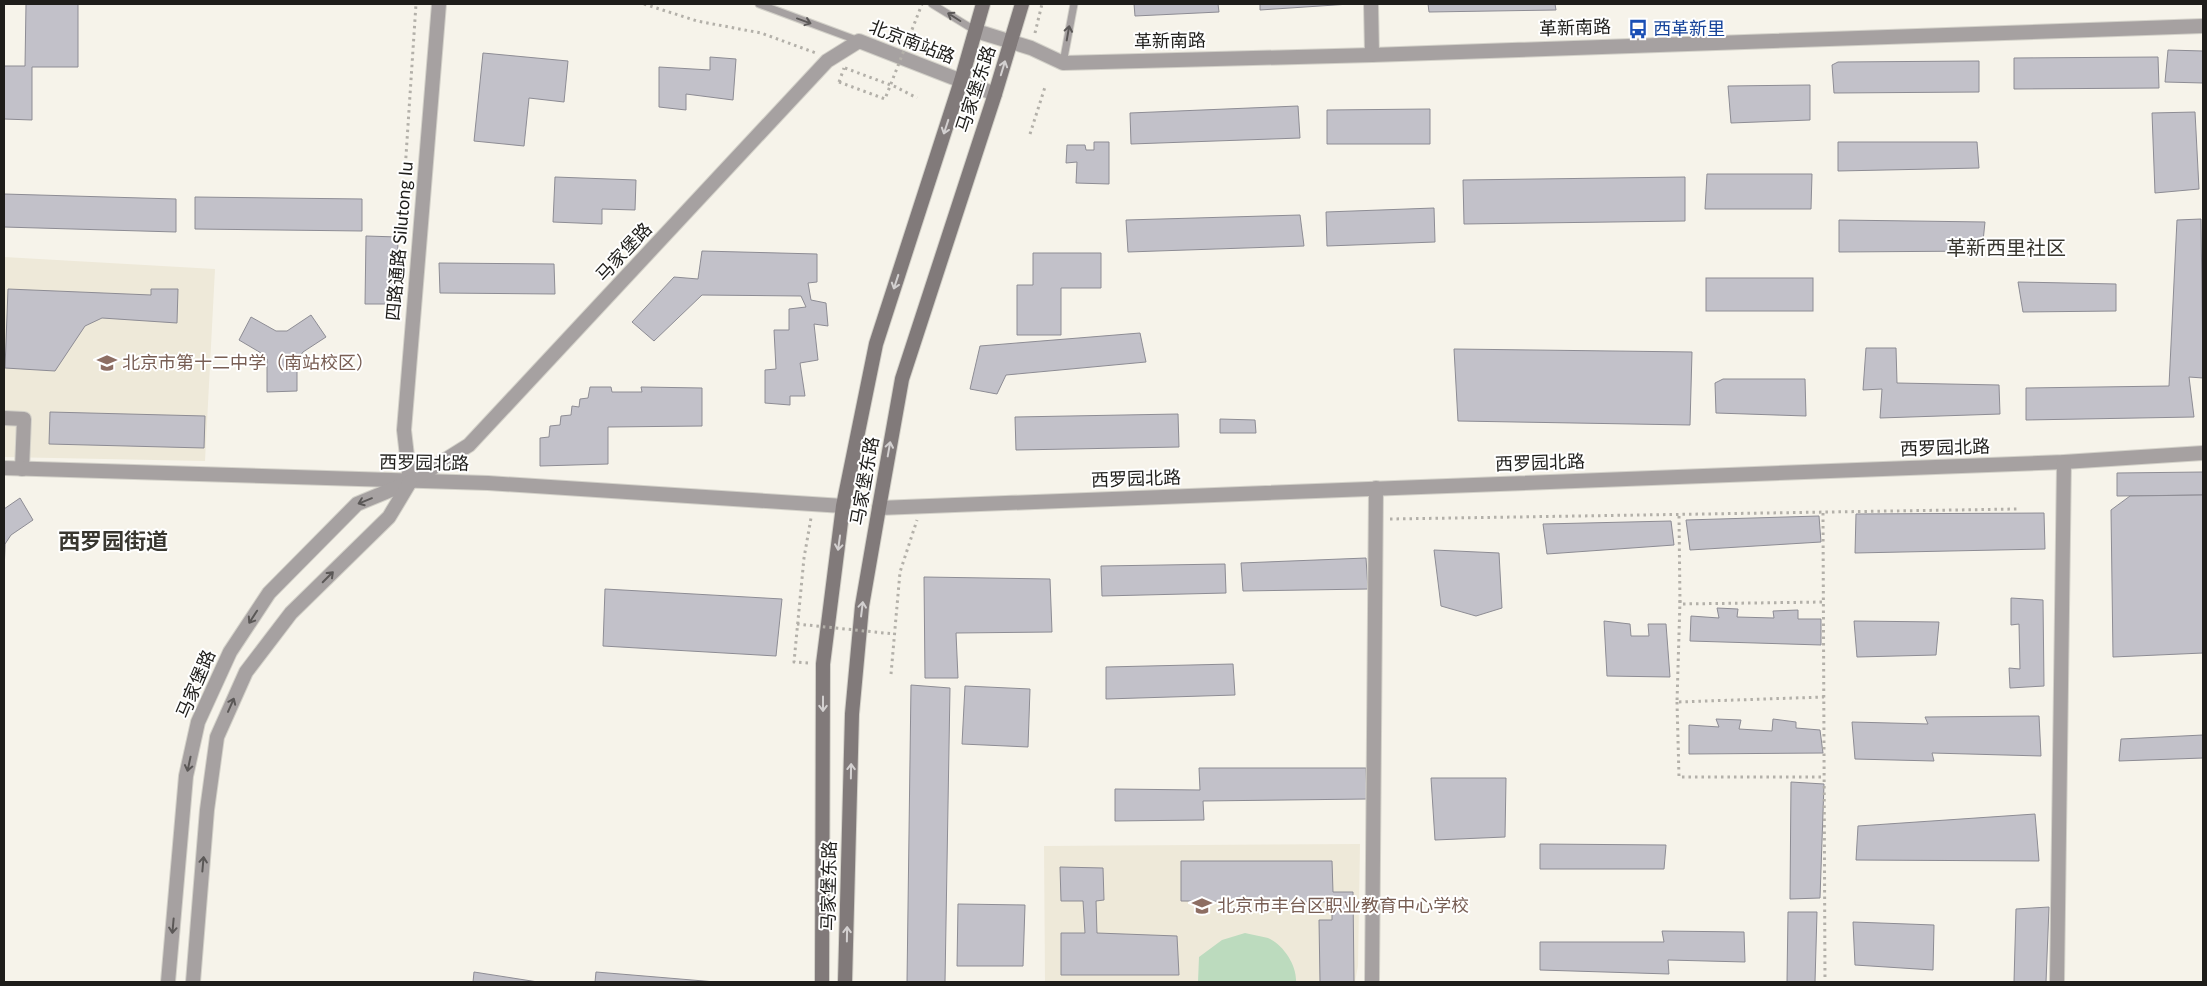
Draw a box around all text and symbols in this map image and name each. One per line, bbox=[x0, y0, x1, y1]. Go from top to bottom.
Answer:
one-way arrow bbox=[947, 12, 961, 23]
street label: 北京南站路 bbox=[866, 15, 958, 67]
street label: 革新南路 bbox=[1539, 15, 1611, 39]
one-way arrow bbox=[796, 17, 812, 26]
place label: 西革新里 bbox=[1653, 17, 1725, 39]
bus stop icon: 西革新里 bbox=[1627, 18, 1649, 40]
one-way arrow bbox=[1064, 26, 1074, 42]
street label: 革新南路 bbox=[1134, 28, 1206, 52]
street label: 马家堡东路 bbox=[951, 42, 999, 135]
one-way arrow bbox=[999, 60, 1009, 76]
one-way arrow bbox=[940, 119, 950, 135]
street label: 四路通路 Silutong lu bbox=[381, 160, 417, 321]
street label: 马家堡路 bbox=[591, 217, 656, 285]
district label: 革新西里社区 bbox=[1946, 235, 2066, 259]
one-way arrow bbox=[890, 273, 900, 289]
place label: 北京市第十二中学（南站校区） bbox=[122, 351, 374, 373]
school or university icon: 北京市第十二中学（南站校区） bbox=[96, 352, 118, 374]
street label: 西罗园北路 bbox=[1900, 434, 1990, 460]
street label: 马家堡东路 bbox=[845, 435, 883, 527]
one-way arrow bbox=[885, 441, 895, 457]
street label: 西罗园北路 bbox=[1495, 449, 1585, 475]
street label: 西罗园北路 bbox=[379, 450, 469, 474]
street label: 西罗园北路 bbox=[1091, 465, 1181, 491]
one-way arrow bbox=[358, 496, 373, 506]
district label: 西罗园街道 bbox=[58, 527, 168, 554]
one-way arrow bbox=[834, 534, 844, 550]
one-way arrow bbox=[322, 570, 334, 583]
one-way arrow bbox=[857, 601, 867, 617]
one-way arrow bbox=[248, 610, 259, 624]
street label: 马家堡路 bbox=[171, 646, 219, 721]
one-way arrow bbox=[818, 696, 828, 712]
one-way arrow bbox=[227, 698, 237, 713]
one-way arrow bbox=[184, 756, 193, 772]
one-way arrow bbox=[846, 763, 855, 779]
street label: 马家堡东路 bbox=[816, 841, 840, 931]
one-way arrow bbox=[198, 856, 207, 872]
place label: 北京市丰台区职业教育中心学校 bbox=[1217, 894, 1469, 916]
school or university icon: 北京市丰台区职业教育中心学校 bbox=[1191, 895, 1213, 917]
one-way arrow bbox=[168, 918, 178, 934]
one-way arrow bbox=[842, 926, 851, 942]

